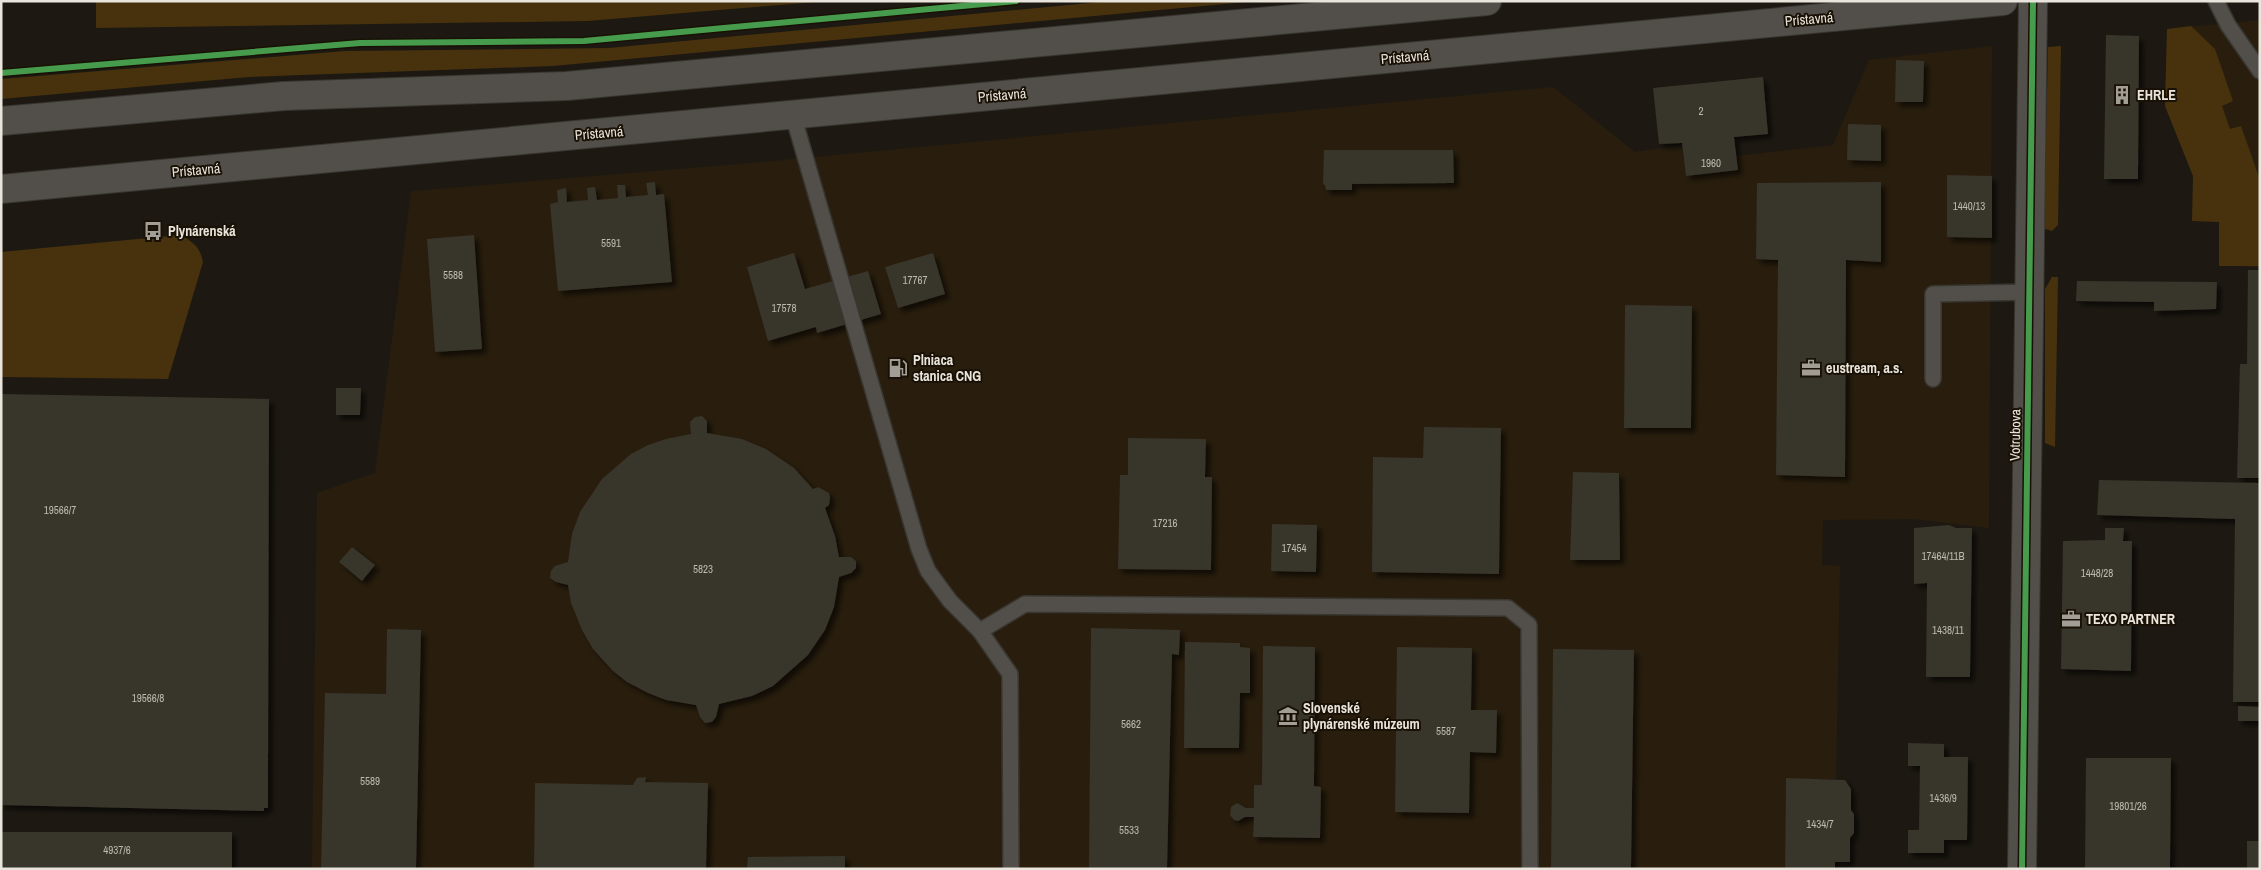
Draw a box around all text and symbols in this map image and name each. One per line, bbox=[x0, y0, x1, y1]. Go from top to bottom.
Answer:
street label: Prístavná bbox=[1784, 8, 1835, 30]
street label: Prístavná bbox=[1380, 46, 1431, 68]
street label: Prístavná bbox=[977, 84, 1028, 106]
building icon: EHRLE bbox=[2111, 84, 2133, 106]
place label: EHRLE bbox=[2137, 86, 2176, 104]
house number: 2 bbox=[1698, 104, 1704, 118]
street label: Prístavná bbox=[574, 122, 625, 144]
house number: 1960 bbox=[1701, 156, 1721, 170]
street label: Prístavná bbox=[171, 159, 222, 181]
house number: 1440/13 bbox=[1953, 199, 1985, 213]
bus stop icon: Plynárenská bbox=[142, 220, 164, 242]
place label: Plynárenská bbox=[168, 222, 236, 240]
house number: 5591 bbox=[601, 236, 621, 250]
house number: 5588 bbox=[443, 268, 463, 282]
house number: 17767 bbox=[902, 273, 928, 287]
house number: 17578 bbox=[771, 301, 797, 315]
place label: Plniaca stanica CNG bbox=[913, 351, 981, 385]
fuel station icon: Plniaca stanica CNG bbox=[887, 357, 909, 379]
office icon: eustream, a.s. bbox=[1800, 357, 1822, 379]
place label: eustream, a.s. bbox=[1826, 359, 1903, 377]
street label: Votrubova bbox=[2006, 408, 2024, 461]
house number: 19566/7 bbox=[44, 503, 76, 517]
house number: 17216 bbox=[1152, 516, 1178, 530]
house number: 17454 bbox=[1281, 541, 1307, 555]
house number: 17464/11B bbox=[1922, 549, 1964, 563]
house number: 5823 bbox=[693, 562, 713, 576]
house number: 1448/28 bbox=[2081, 566, 2113, 580]
office icon: TEXO PARTNER bbox=[2060, 608, 2082, 630]
place label: TEXO PARTNER bbox=[2086, 610, 2176, 628]
house number: 1438/11 bbox=[1932, 623, 1964, 637]
house number: 19566/8 bbox=[132, 691, 164, 705]
place label: Slovenské plynárenské múzeum bbox=[1303, 699, 1420, 733]
museum icon: Slovenské plynárenské múzeum bbox=[1277, 705, 1299, 727]
house number: 5662 bbox=[1121, 717, 1141, 731]
house number: 5587 bbox=[1436, 724, 1456, 738]
house number: 5589 bbox=[360, 774, 380, 788]
house number: 1436/9 bbox=[1929, 791, 1957, 805]
house number: 19801/26 bbox=[2109, 799, 2147, 813]
house number: 1434/7 bbox=[1806, 817, 1834, 831]
house number: 5533 bbox=[1119, 823, 1139, 837]
house number: 4937/6 bbox=[103, 843, 131, 857]

